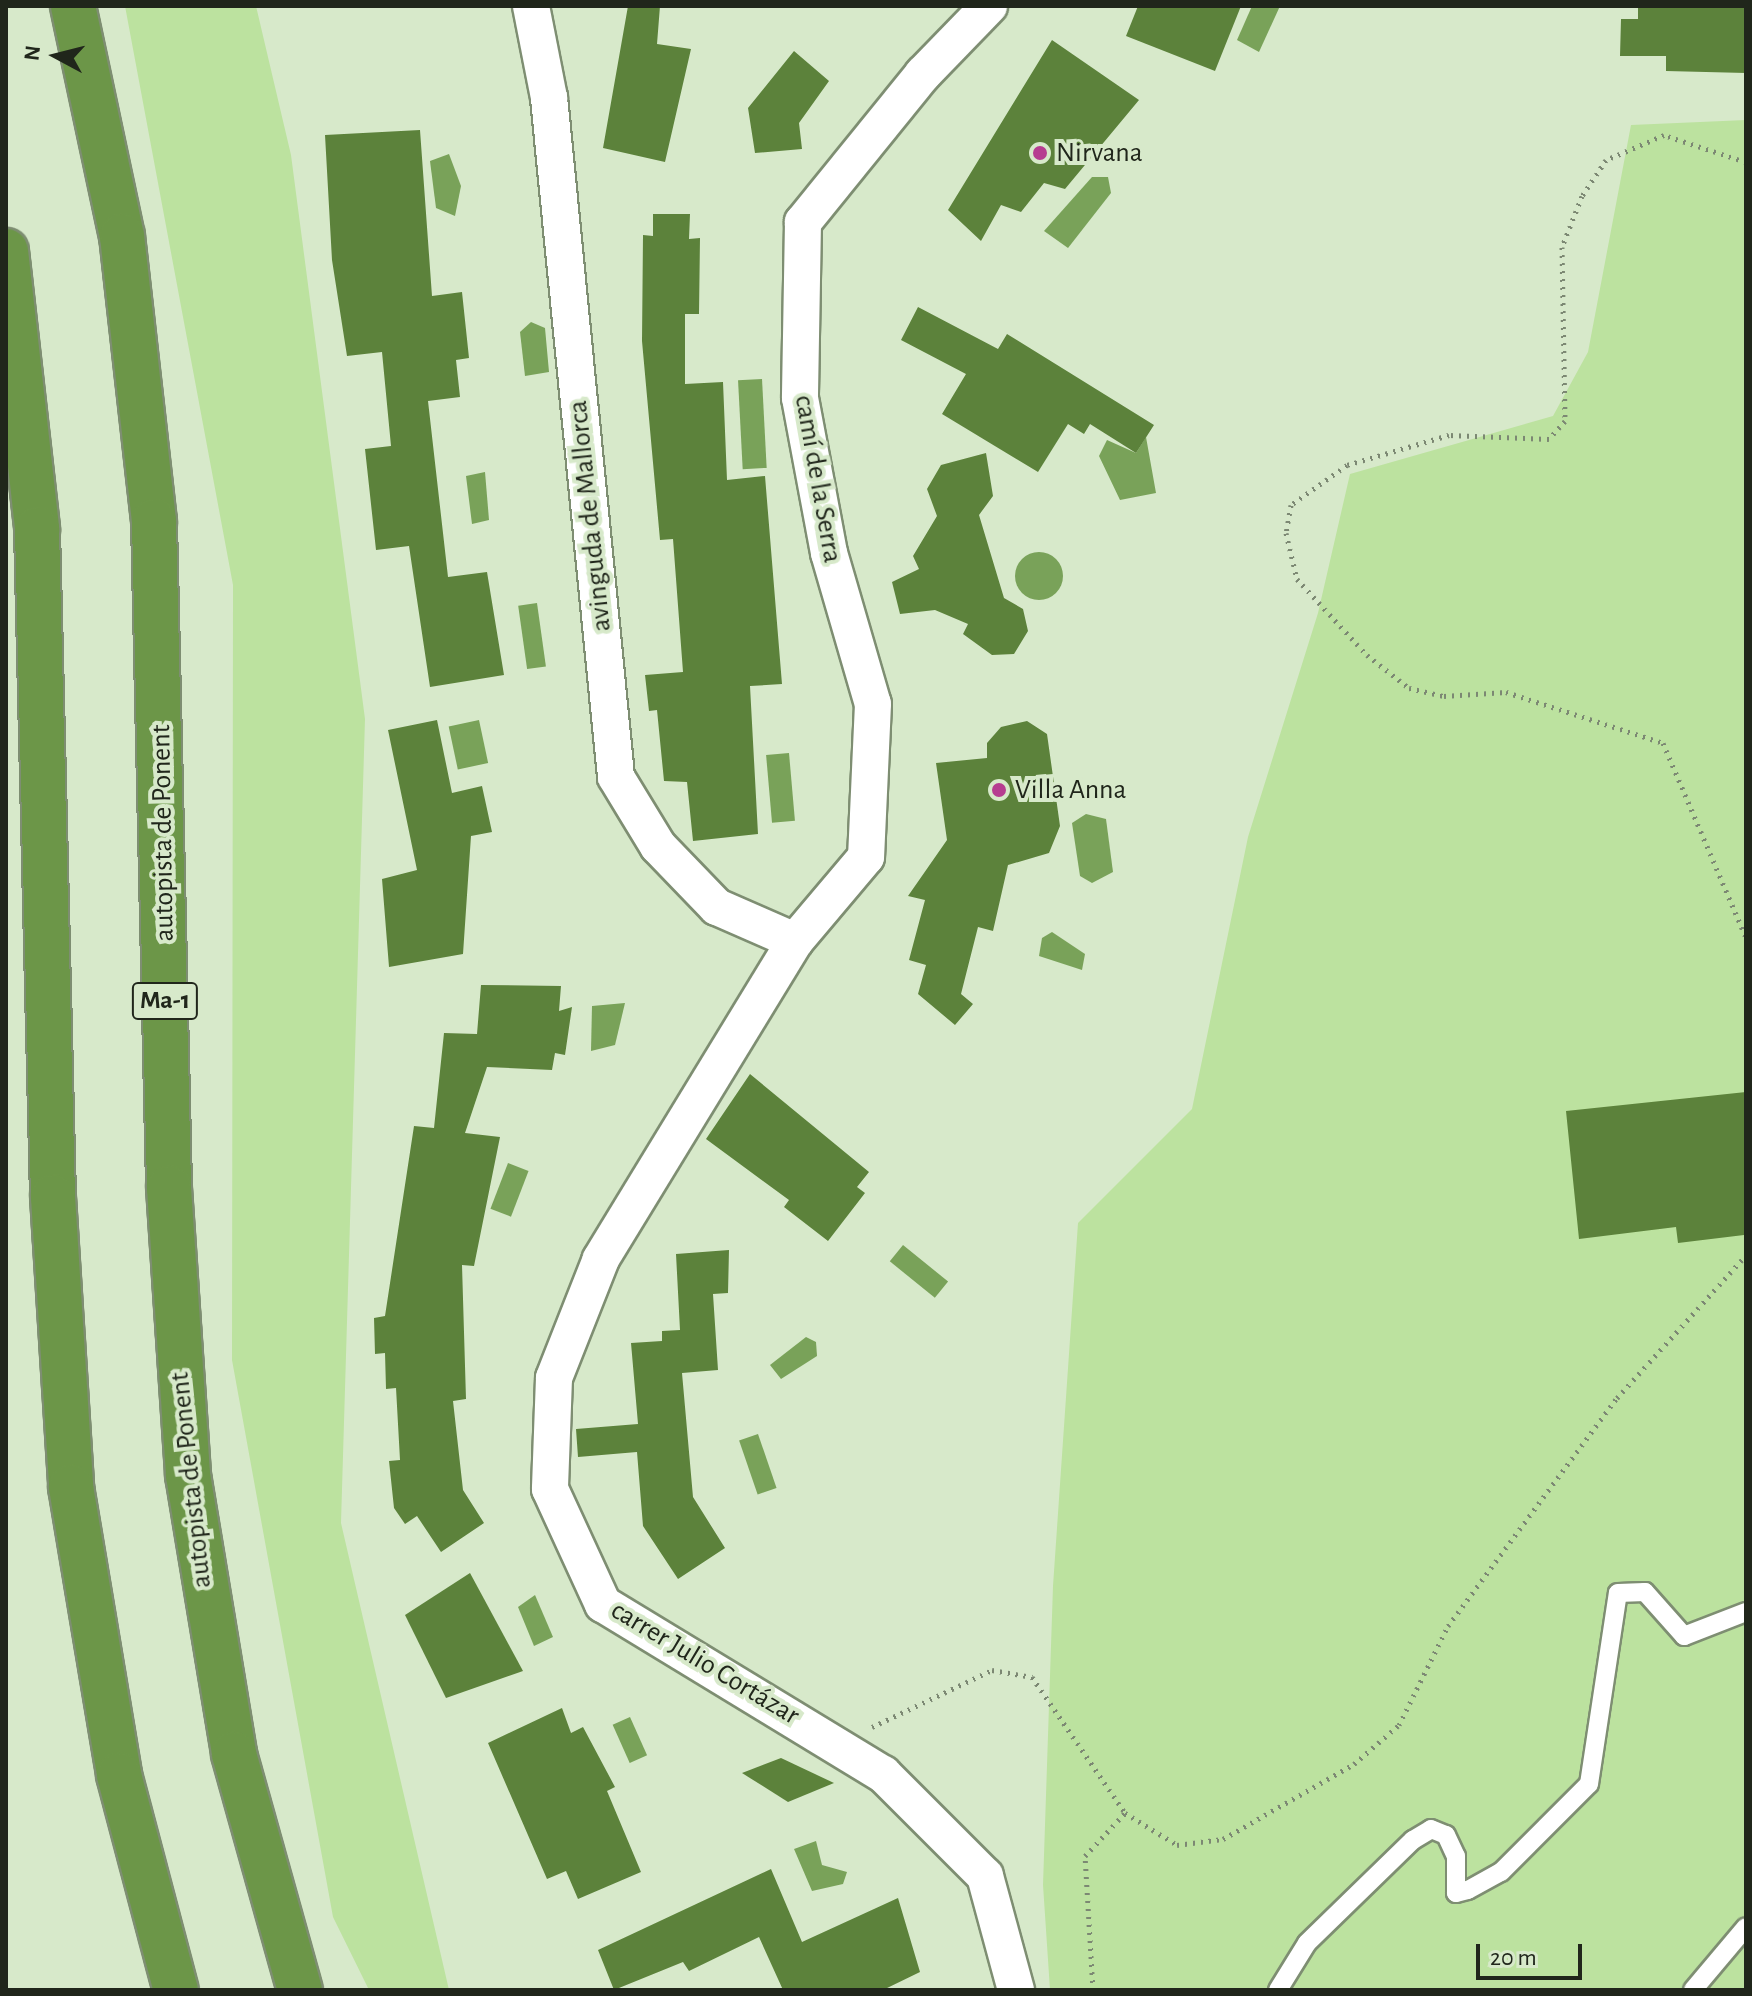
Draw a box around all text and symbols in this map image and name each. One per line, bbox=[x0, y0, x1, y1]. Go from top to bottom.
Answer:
north arrow bbox=[16, 16, 96, 96]
text: N bbox=[20, 44, 44, 62]
place label: Nirvana bbox=[1056, 136, 1143, 170]
marker: Nirvana bbox=[1031, 144, 1049, 162]
street label: camí de la Serra bbox=[787, 392, 849, 566]
street label: avinguda de Mallorca bbox=[561, 399, 619, 633]
street label: autopista de Ponent bbox=[144, 724, 182, 942]
place label: Villa Anna bbox=[1015, 773, 1126, 807]
marker: Villa Anna bbox=[990, 781, 1008, 799]
road number: Ma-1 bbox=[131, 979, 199, 1023]
street label: autopista de Ponent bbox=[163, 1370, 219, 1590]
street label: carrer Julio Cortázar bbox=[605, 1593, 805, 1733]
scale bar bbox=[1480, 1928, 1586, 1978]
text: 20 m bbox=[1490, 1946, 1537, 1970]

